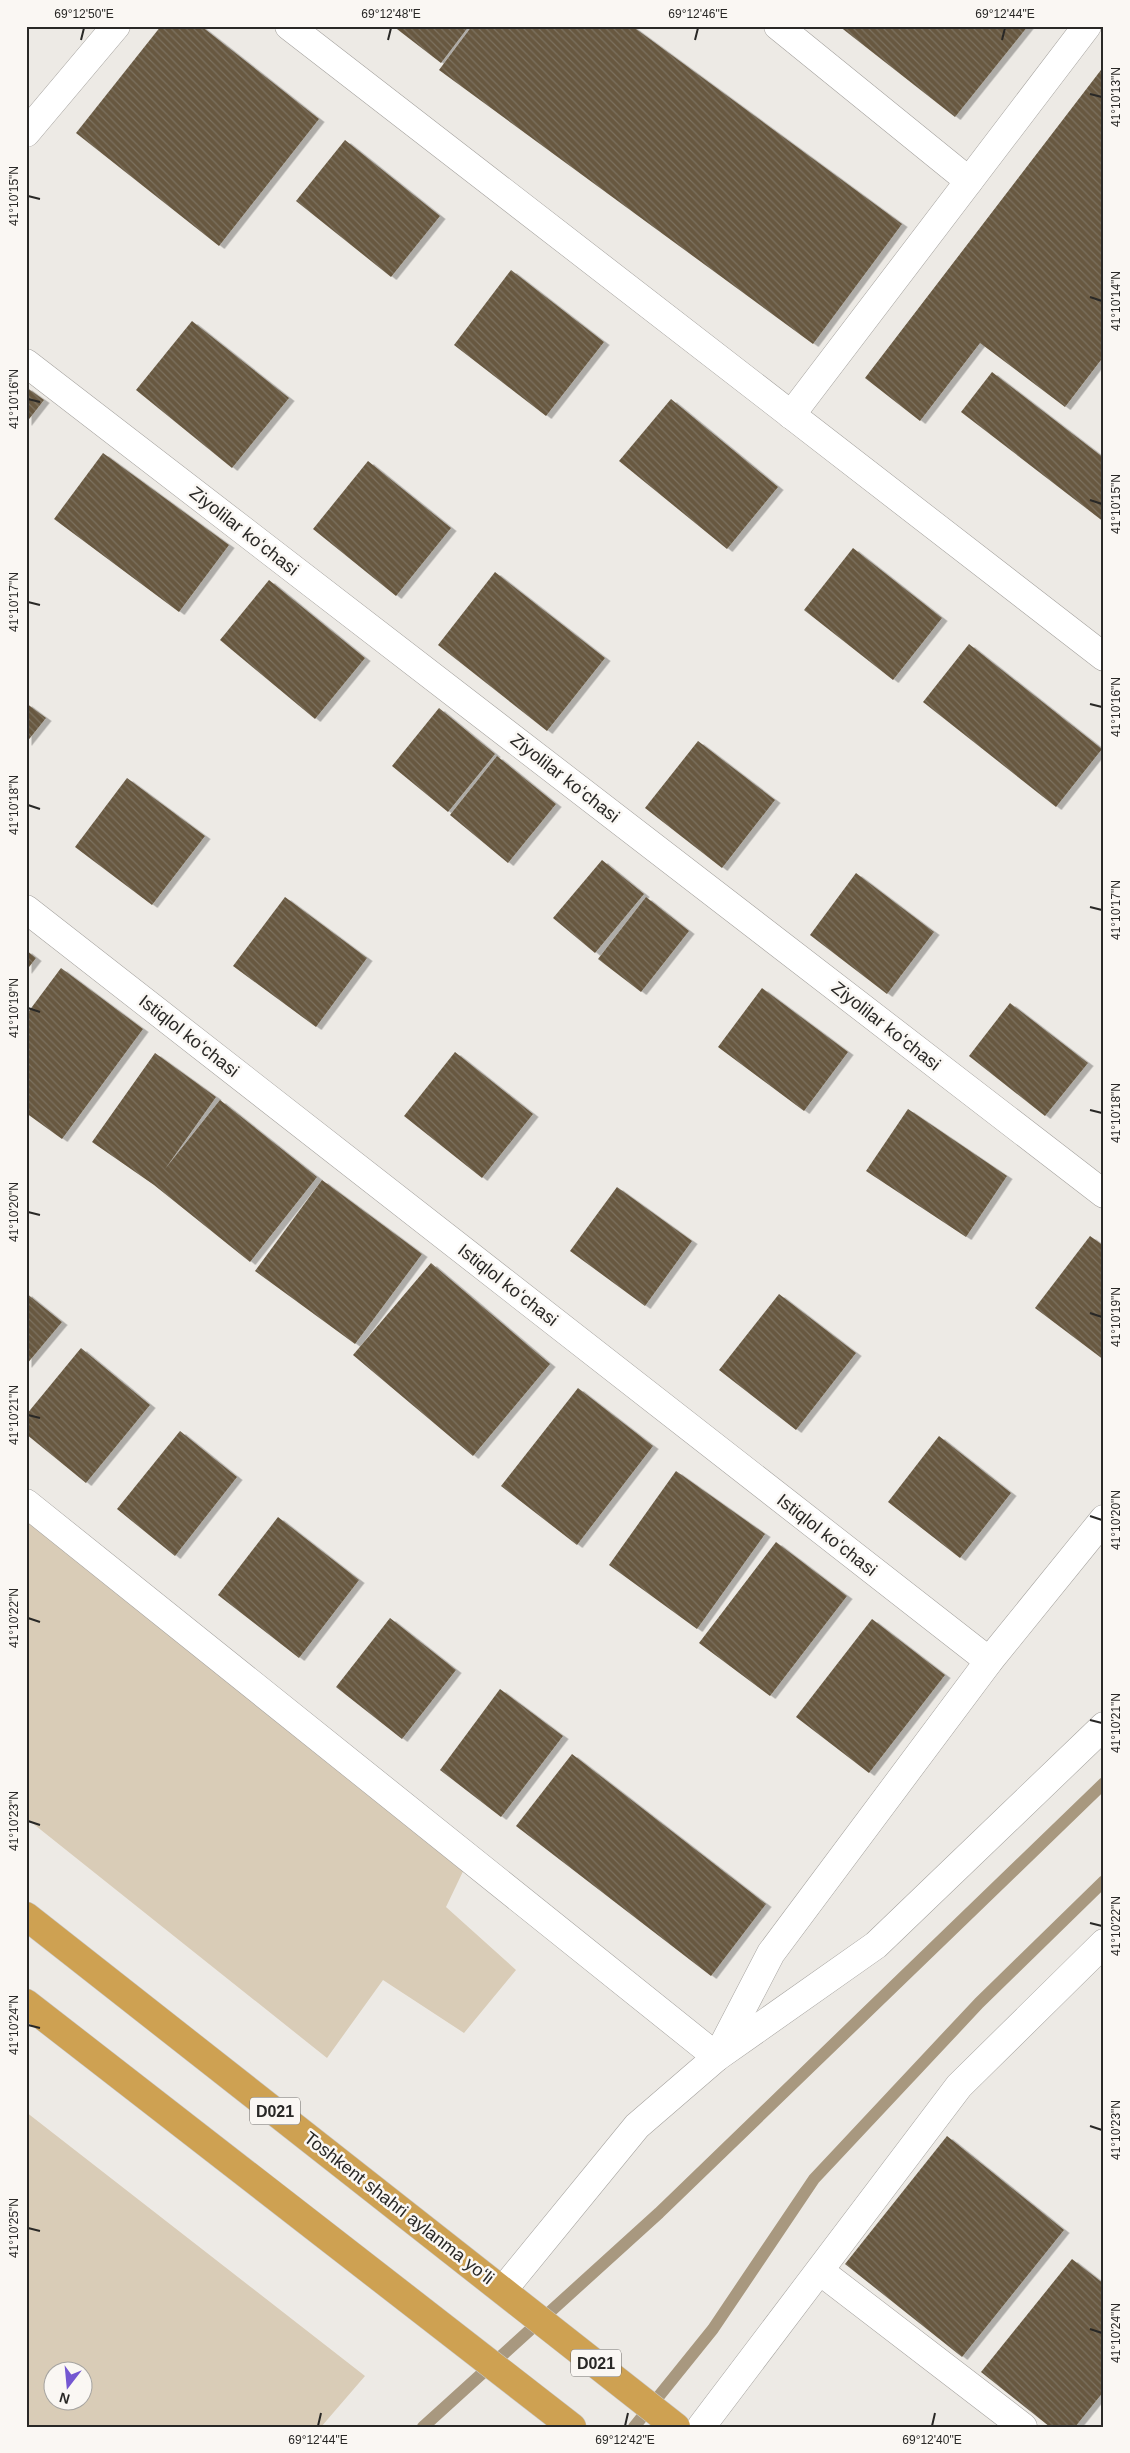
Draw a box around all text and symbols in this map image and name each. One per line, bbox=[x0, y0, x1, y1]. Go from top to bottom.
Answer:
text: 69°12'50"E bbox=[54, 7, 114, 21]
text: 69°12'48"E bbox=[361, 7, 421, 21]
text: 69°12'46"E bbox=[668, 7, 728, 21]
text: 69°12'44"E bbox=[975, 7, 1035, 21]
text: 41°10'13"N bbox=[1109, 67, 1123, 127]
text: 41°10'15"N bbox=[7, 166, 21, 226]
text: 41°10'14"N bbox=[1109, 271, 1123, 331]
text: 41°10'16"N bbox=[7, 369, 21, 429]
text: 41°10'15"N bbox=[1109, 474, 1123, 534]
street label: Ziyolilar koʻchasi bbox=[186, 482, 302, 580]
text: 41°10'17"N bbox=[7, 572, 21, 632]
text: 41°10'16"N bbox=[1109, 677, 1123, 737]
street label: Ziyolilar koʻchasi bbox=[507, 729, 623, 827]
text: 41°10'18"N bbox=[7, 775, 21, 835]
text: 41°10'17"N bbox=[1109, 880, 1123, 940]
street label: Ziyolilar koʻchasi bbox=[828, 977, 944, 1075]
text: 41°10'19"N bbox=[7, 978, 21, 1038]
street label: Istiqlol koʻchasi bbox=[135, 991, 243, 1081]
text: 41°10'18"N bbox=[1109, 1083, 1123, 1143]
text: 41°10'20"N bbox=[7, 1182, 21, 1242]
street label: Istiqlol koʻchasi bbox=[454, 1240, 562, 1330]
text: 41°10'19"N bbox=[1109, 1287, 1123, 1347]
text: 41°10'21"N bbox=[7, 1385, 21, 1445]
street label: Istiqlol koʻchasi bbox=[773, 1490, 881, 1580]
text: 41°10'20"N bbox=[1109, 1490, 1123, 1550]
text: 41°10'22"N bbox=[7, 1588, 21, 1648]
text: 41°10'21"N bbox=[1109, 1693, 1123, 1753]
text: 41°10'23"N bbox=[7, 1791, 21, 1851]
text: 41°10'22"N bbox=[1109, 1896, 1123, 1956]
text: 41°10'24"N bbox=[7, 1995, 21, 2055]
road number: D021 bbox=[250, 2098, 300, 2124]
text: 41°10'23"N bbox=[1109, 2100, 1123, 2160]
street label: Toshkent shahri aylanma yoʻli bbox=[300, 2128, 498, 2288]
text: 41°10'25"N bbox=[7, 2198, 21, 2258]
text: 41°10'24"N bbox=[1109, 2303, 1123, 2363]
road number: D021 bbox=[571, 2350, 621, 2376]
north arrow bbox=[42, 2360, 92, 2410]
text: N bbox=[57, 2389, 71, 2408]
text: 69°12'44"E bbox=[288, 2433, 348, 2447]
text: 69°12'42"E bbox=[595, 2433, 655, 2447]
text: 69°12'40"E bbox=[902, 2433, 962, 2447]

